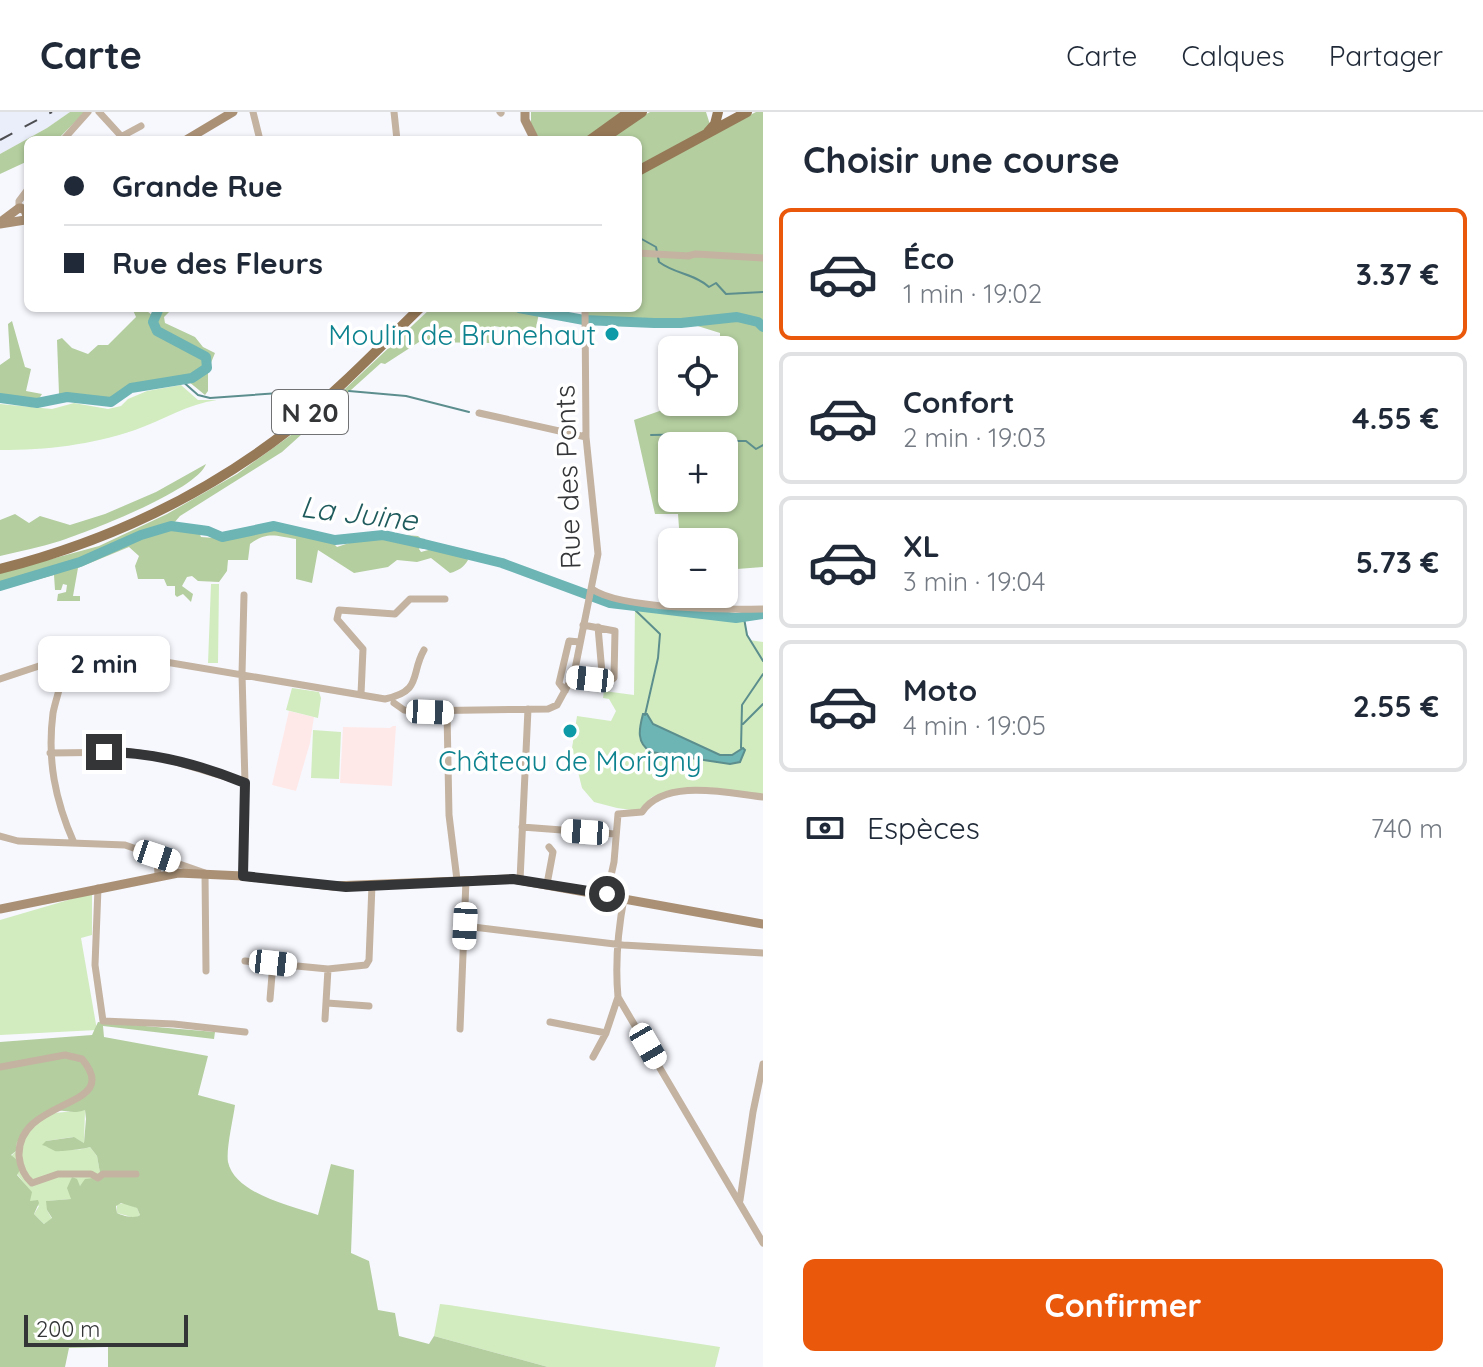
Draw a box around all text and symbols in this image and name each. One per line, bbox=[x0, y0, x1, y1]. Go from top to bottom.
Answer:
text: Carte bbox=[40, 31, 142, 79]
text: Carte bbox=[1066, 38, 1137, 73]
text: Calques bbox=[1181, 38, 1285, 73]
text: Partager bbox=[1329, 38, 1443, 73]
text: Choisir une course bbox=[803, 137, 1120, 182]
text: Grande Rue bbox=[112, 167, 283, 205]
icon: car bbox=[807, 238, 879, 310]
text: Éco bbox=[903, 239, 954, 277]
text: Rue des Fleurs bbox=[112, 244, 323, 282]
text: 3.37 € bbox=[1356, 255, 1439, 293]
text: 1 min · 19:02 bbox=[903, 277, 1042, 310]
place label: Moulin de Brunehaut bbox=[328, 317, 596, 352]
marker: Moulin de Brunehaut bbox=[603, 325, 621, 343]
map controls bbox=[658, 336, 738, 608]
button: locate bbox=[658, 336, 738, 416]
icon: car bbox=[807, 382, 879, 454]
text: Confort bbox=[903, 383, 1015, 421]
street label: Rue des Ponts bbox=[546, 384, 588, 570]
road number: N 20 bbox=[272, 390, 348, 434]
text: 4.55 € bbox=[1352, 399, 1439, 437]
text: 2 min · 19:03 bbox=[903, 421, 1046, 454]
button: + bbox=[658, 432, 738, 512]
water label: La Juine bbox=[298, 487, 421, 539]
icon: car bbox=[807, 526, 879, 598]
text: XL bbox=[903, 527, 940, 565]
button: − bbox=[658, 528, 738, 608]
text: 5.73 € bbox=[1356, 543, 1439, 581]
text: 3 min · 19:04 bbox=[903, 565, 1045, 598]
callout: 2 min bbox=[38, 636, 170, 692]
text: 2 min bbox=[70, 647, 138, 680]
car bbox=[565, 665, 615, 693]
icon: car bbox=[807, 670, 879, 742]
text: Moto bbox=[903, 671, 977, 709]
text: 2.55 € bbox=[1353, 687, 1439, 725]
car bbox=[406, 699, 454, 725]
text: 4 min · 19:05 bbox=[903, 709, 1046, 742]
marker: Château de Morigny bbox=[561, 722, 579, 740]
route end bbox=[86, 734, 122, 770]
place label: Château de Morigny bbox=[438, 743, 702, 778]
icon: cash bbox=[803, 806, 847, 850]
text: Espèces bbox=[867, 809, 980, 847]
text: 740 m bbox=[1371, 812, 1443, 845]
car bbox=[560, 818, 610, 846]
car bbox=[130, 837, 184, 875]
route start bbox=[589, 876, 625, 912]
car bbox=[452, 901, 478, 951]
car bbox=[248, 949, 298, 977]
car bbox=[626, 1019, 670, 1073]
button: Confirmer bbox=[803, 1259, 1443, 1351]
scale bar bbox=[24, 1311, 188, 1347]
text: 200 m bbox=[36, 1315, 100, 1343]

